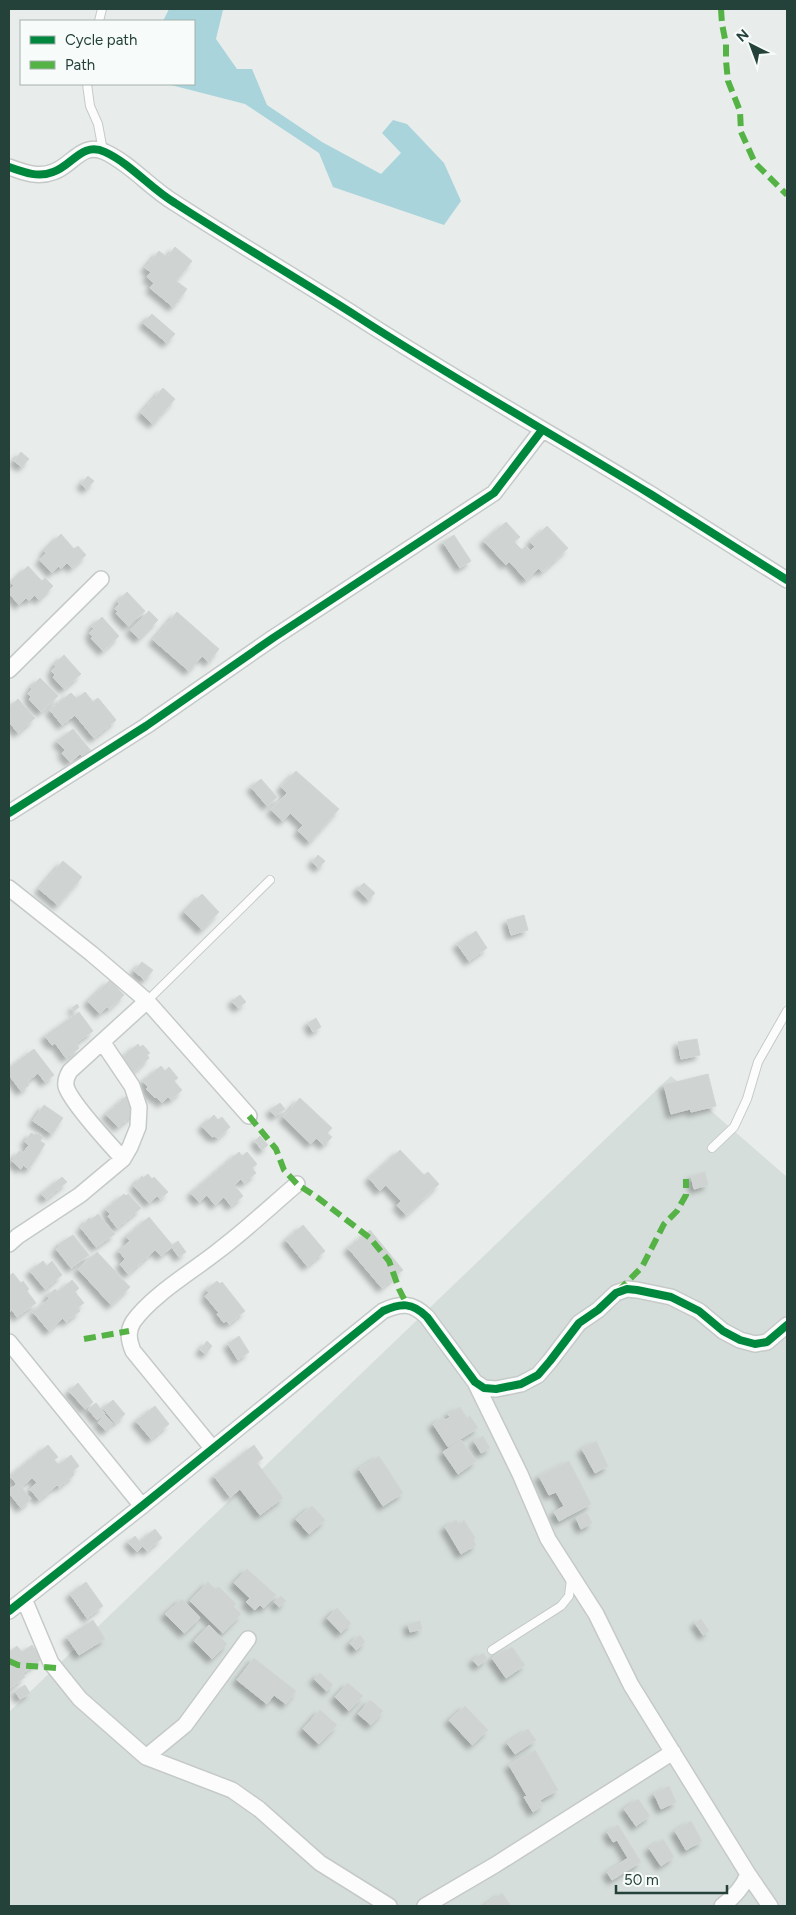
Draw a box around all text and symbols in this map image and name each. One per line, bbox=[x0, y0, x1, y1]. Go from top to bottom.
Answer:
legend bbox=[20, 20, 195, 85]
north arrow bbox=[726, 20, 776, 70]
text: N bbox=[733, 26, 752, 46]
text: Cycle path bbox=[65, 31, 137, 49]
text: Path bbox=[65, 56, 95, 74]
scale bar bbox=[616, 1862, 727, 1894]
text: 50 m bbox=[624, 1871, 659, 1889]

